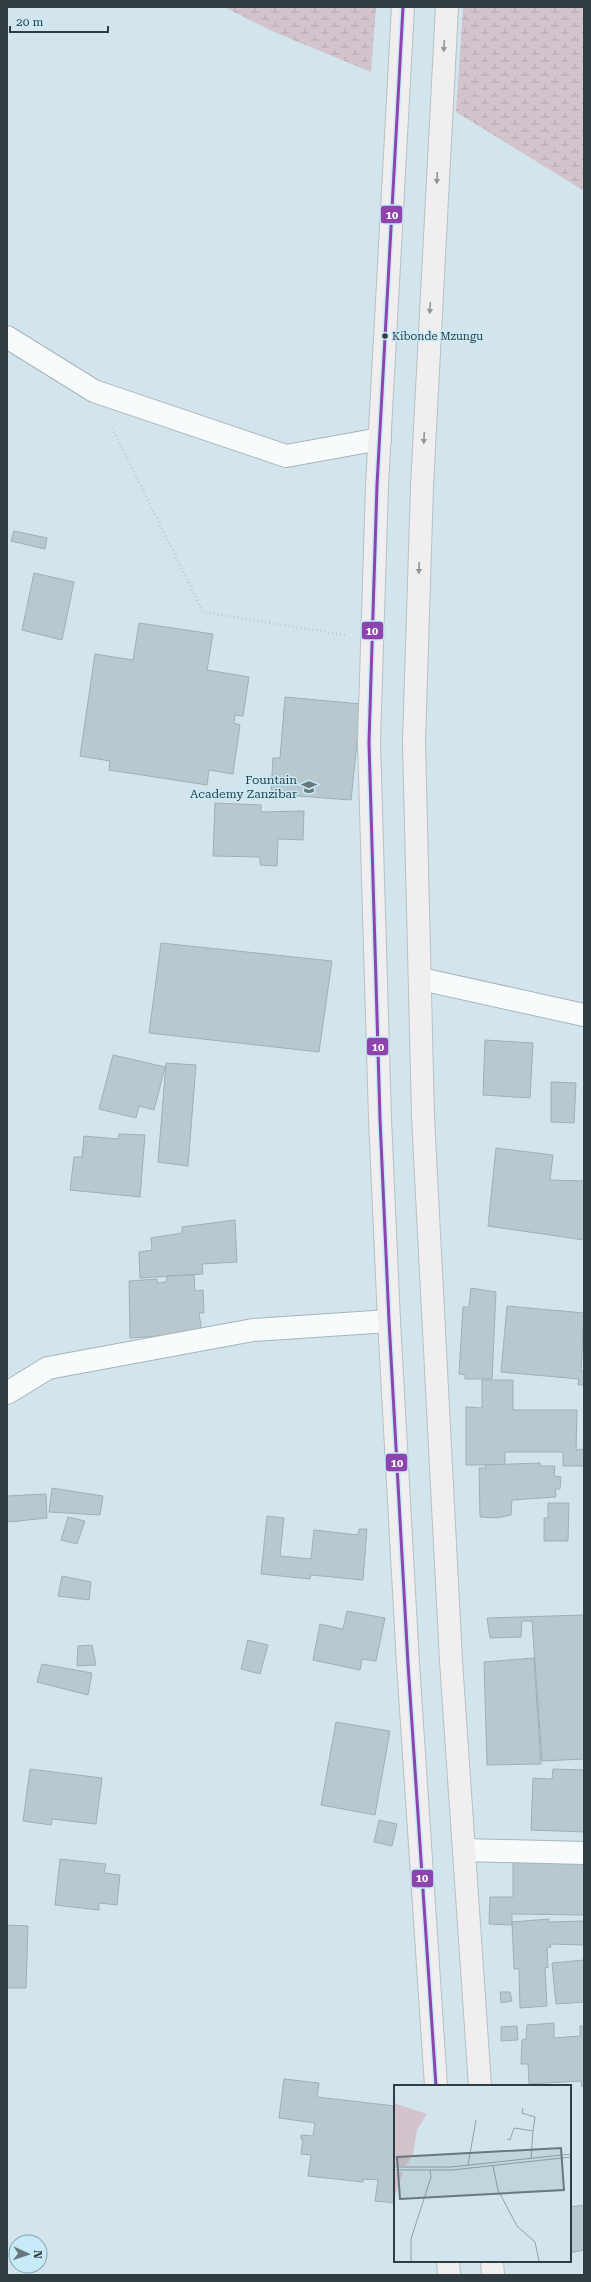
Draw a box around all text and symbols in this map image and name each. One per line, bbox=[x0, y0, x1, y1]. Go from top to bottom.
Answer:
scale bar bbox=[10, 8, 108, 34]
text: 20 m bbox=[16, 15, 43, 29]
one-way arrow bbox=[441, 40, 448, 52]
one-way arrow bbox=[434, 172, 440, 185]
line badge: 10 bbox=[380, 205, 403, 224]
text: 10 bbox=[386, 209, 398, 222]
one-way arrow bbox=[427, 302, 434, 314]
place label: Kibonde Mzungu bbox=[392, 330, 483, 343]
marker: Kibonde Mzungu bbox=[380, 331, 390, 341]
one-way arrow bbox=[421, 432, 427, 445]
one-way arrow bbox=[416, 562, 422, 575]
line badge: 10 bbox=[361, 621, 384, 640]
text: 10 bbox=[366, 625, 378, 638]
place label: Fountain Academy Zanzibar bbox=[190, 773, 297, 801]
school or university icon: Fountain Academy Zanzibar bbox=[300, 778, 318, 796]
line badge: 10 bbox=[366, 1037, 389, 1056]
text: 10 bbox=[372, 1041, 384, 1054]
line badge: 10 bbox=[385, 1453, 408, 1472]
text: 10 bbox=[391, 1457, 403, 1470]
line badge: 10 bbox=[411, 1869, 434, 1888]
text: 10 bbox=[416, 1872, 428, 1885]
inset map bbox=[394, 2085, 571, 2262]
north arrow bbox=[8, 2234, 48, 2274]
text: N bbox=[31, 2250, 44, 2260]

